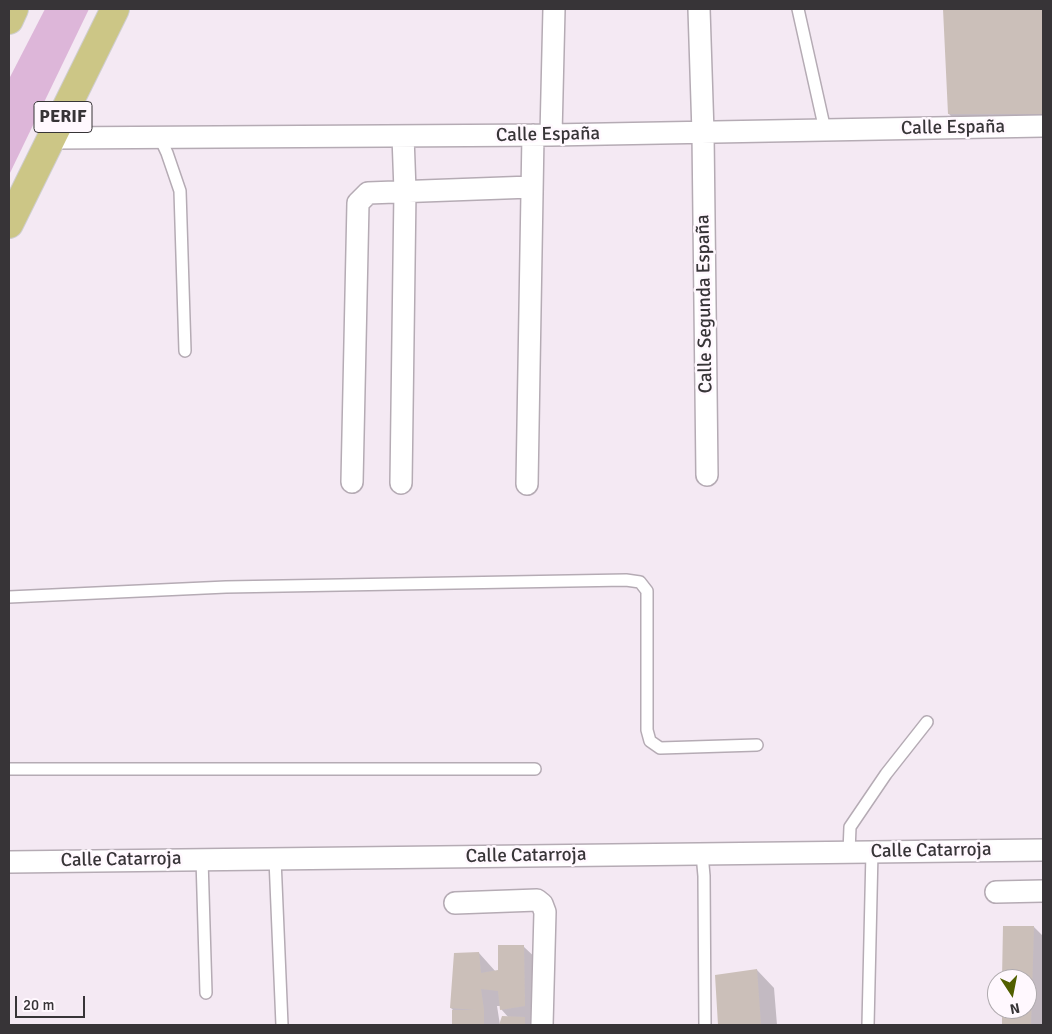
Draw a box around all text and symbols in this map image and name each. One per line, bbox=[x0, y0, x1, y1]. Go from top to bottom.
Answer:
road number: PERIF bbox=[34, 101, 92, 132]
street label: Calle España bbox=[901, 116, 1005, 140]
street label: Calle España bbox=[496, 123, 600, 147]
street label: Calle Segunda España bbox=[692, 214, 718, 394]
street label: Calle Catarroja bbox=[870, 839, 992, 863]
street label: Calle Catarroja bbox=[465, 844, 587, 868]
street label: Calle Catarroja bbox=[60, 848, 182, 872]
north arrow bbox=[987, 969, 1037, 1019]
scale bar bbox=[18, 986, 88, 1018]
text: 20 m bbox=[23, 996, 54, 1014]
text: N bbox=[1008, 999, 1021, 1018]

